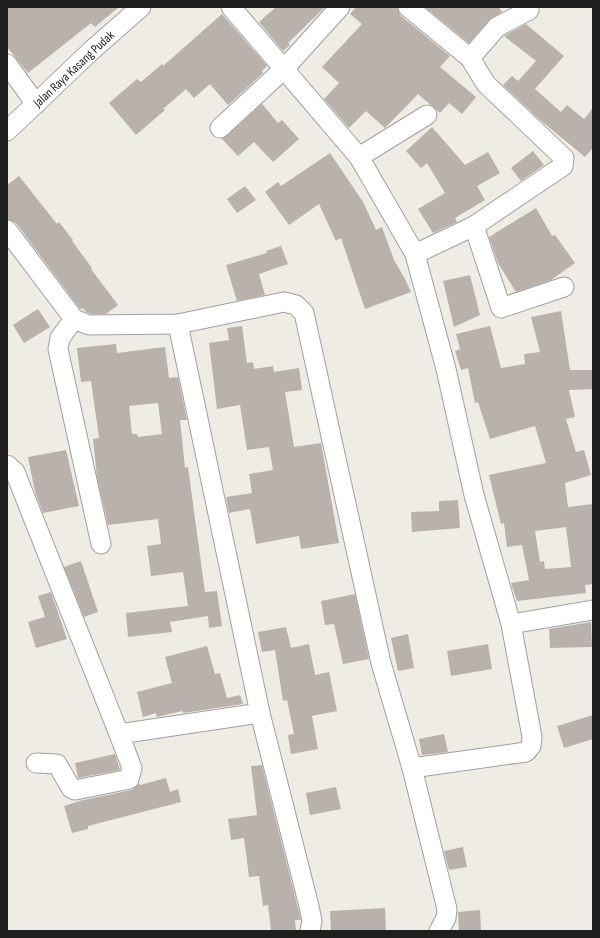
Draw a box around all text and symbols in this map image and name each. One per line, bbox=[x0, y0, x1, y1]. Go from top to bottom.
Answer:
street label: Jalan Raya Kasang Pudak bbox=[29, 27, 118, 111]

